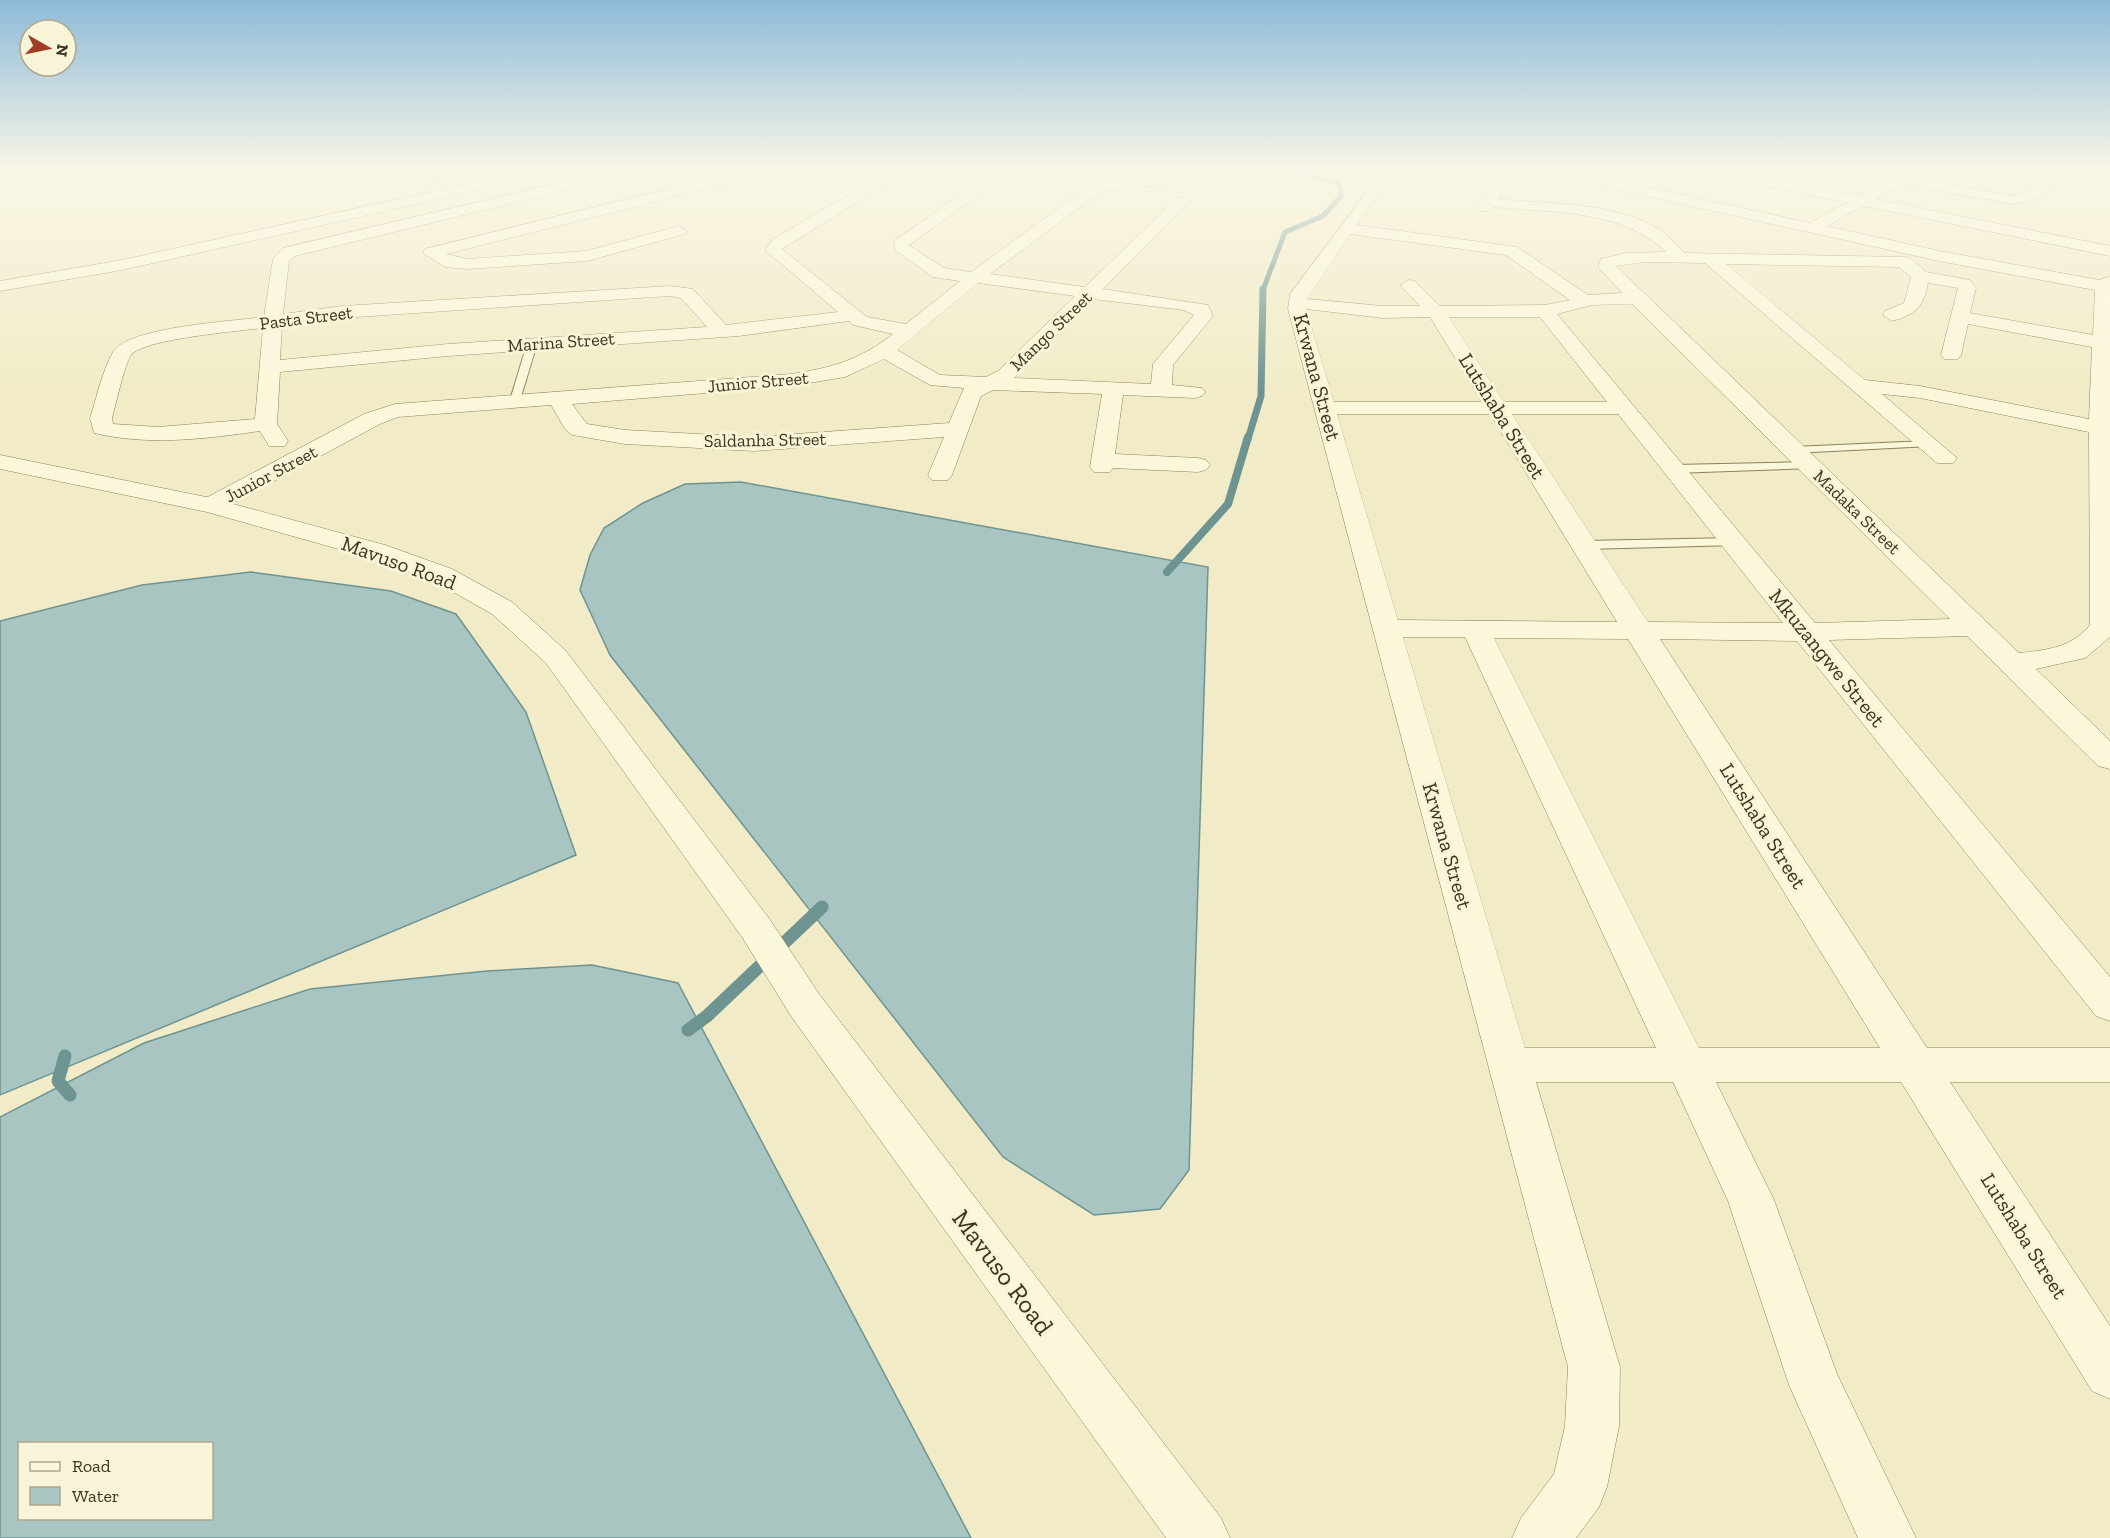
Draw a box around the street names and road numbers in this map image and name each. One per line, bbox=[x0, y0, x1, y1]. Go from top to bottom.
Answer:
street label: Mango Street bbox=[1005, 286, 1097, 375]
street label: Pasta Street bbox=[258, 301, 354, 335]
street label: Krwana Street bbox=[1288, 310, 1347, 443]
street label: Marina Street bbox=[507, 327, 616, 357]
street label: Lutshaba Street bbox=[1454, 348, 1551, 483]
street label: Junior Street bbox=[707, 367, 810, 397]
street label: Saldanha Street bbox=[704, 428, 827, 452]
street label: Junior Street bbox=[221, 440, 321, 507]
street label: Madaka Street bbox=[1809, 465, 1905, 559]
street label: Mavuso Road bbox=[338, 530, 460, 595]
street label: Mkuzangwe Street bbox=[1764, 584, 1891, 732]
street label: Lutshaba Street bbox=[1715, 758, 1812, 893]
street label: Krwana Street bbox=[1417, 780, 1478, 912]
street label: Lutshaba Street bbox=[1976, 1168, 2073, 1303]
street label: Mavuso Road bbox=[945, 1203, 1061, 1341]

